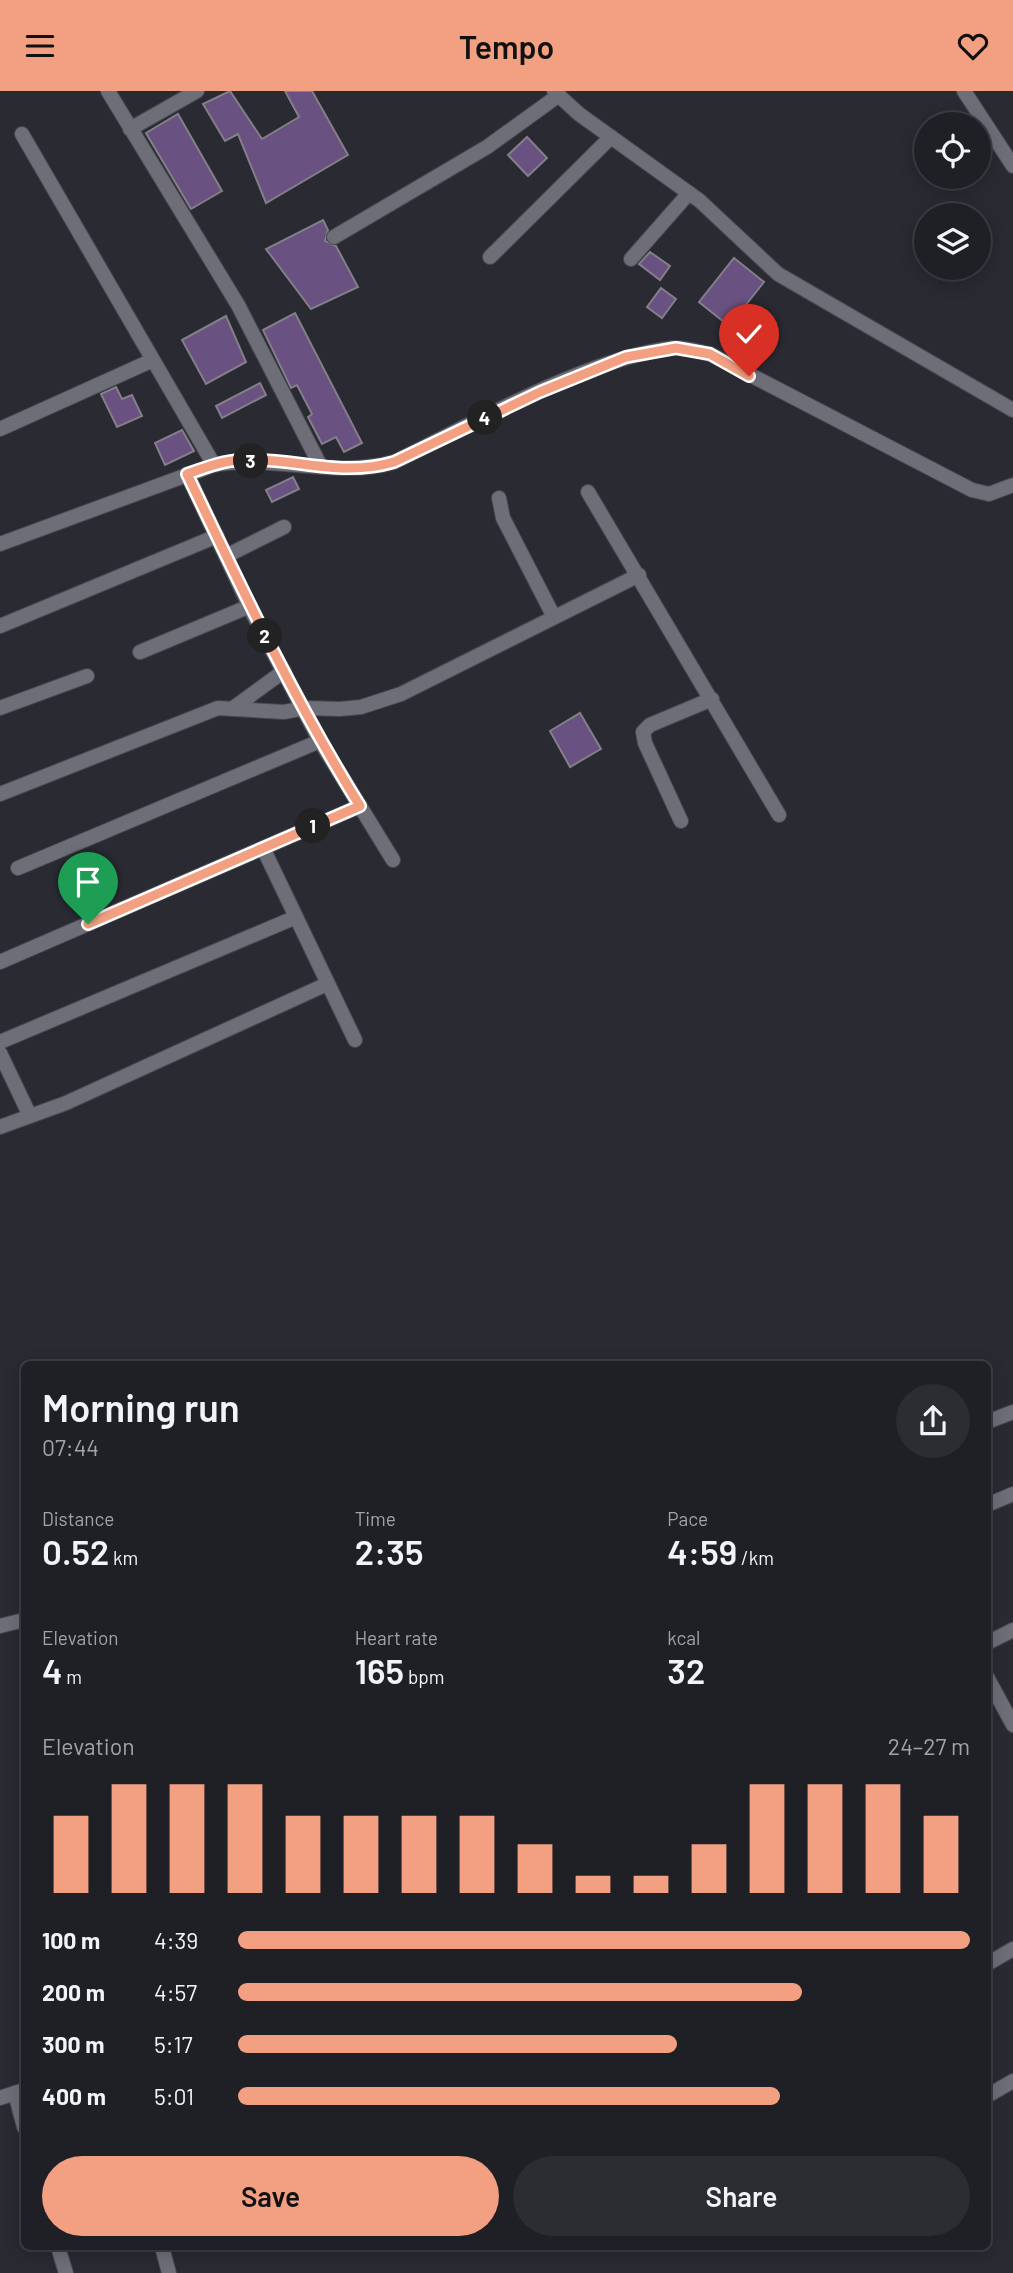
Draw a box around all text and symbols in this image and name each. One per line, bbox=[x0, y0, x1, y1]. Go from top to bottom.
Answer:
icon: menu bbox=[21, 27, 59, 65]
text: Tempo bbox=[459, 27, 554, 65]
icon: heart bbox=[954, 27, 992, 65]
map controls bbox=[914, 112, 991, 280]
button: locate bbox=[914, 112, 991, 189]
button: layers bbox=[914, 203, 991, 280]
pin bbox=[719, 304, 779, 376]
icon: check bbox=[730, 315, 768, 353]
pin: 4 bbox=[468, 401, 503, 435]
text: 4 bbox=[479, 406, 490, 429]
pin: 3 bbox=[233, 443, 268, 479]
text: 3 bbox=[245, 449, 256, 472]
pin: 2 bbox=[247, 619, 282, 653]
text: 2 bbox=[259, 624, 270, 647]
pin: 1 bbox=[296, 809, 330, 843]
text: 1 bbox=[309, 814, 316, 837]
pin bbox=[58, 852, 118, 924]
icon: arrive bbox=[69, 863, 107, 901]
text: Morning run bbox=[42, 1384, 240, 1430]
button: share bbox=[896, 1384, 970, 1458]
text: 07:44 bbox=[42, 1433, 99, 1461]
text: Distance bbox=[42, 1507, 114, 1530]
text: Time bbox=[355, 1507, 396, 1530]
text: Pace bbox=[667, 1507, 708, 1530]
text: 0.52 bbox=[42, 1530, 109, 1572]
text: 2:35 bbox=[355, 1530, 424, 1572]
text: 4:59 bbox=[667, 1530, 737, 1572]
text: km bbox=[109, 1546, 138, 1569]
text: /km bbox=[737, 1546, 774, 1569]
text: Elevation bbox=[42, 1626, 119, 1649]
text: Heart rate bbox=[355, 1626, 438, 1649]
text: kcal bbox=[667, 1626, 700, 1649]
text: 4 bbox=[42, 1649, 62, 1691]
text: 165 bbox=[355, 1649, 404, 1691]
text: 32 bbox=[667, 1649, 705, 1691]
text: m bbox=[62, 1665, 82, 1688]
text: bpm bbox=[404, 1665, 444, 1688]
text: Elevation bbox=[42, 1732, 135, 1760]
text: 24–27 m bbox=[888, 1732, 970, 1760]
text: 100 m bbox=[42, 1926, 100, 1954]
text: 4:39 bbox=[154, 1926, 198, 1954]
text: 200 m bbox=[42, 1978, 105, 2006]
text: 4:57 bbox=[154, 1978, 197, 2006]
text: 300 m bbox=[42, 2030, 104, 2058]
text: 5:17 bbox=[154, 2030, 193, 2058]
text: 400 m bbox=[42, 2082, 106, 2110]
text: 5:01 bbox=[154, 2082, 194, 2110]
button: Save bbox=[42, 2156, 499, 2236]
button: Share bbox=[513, 2156, 970, 2236]

